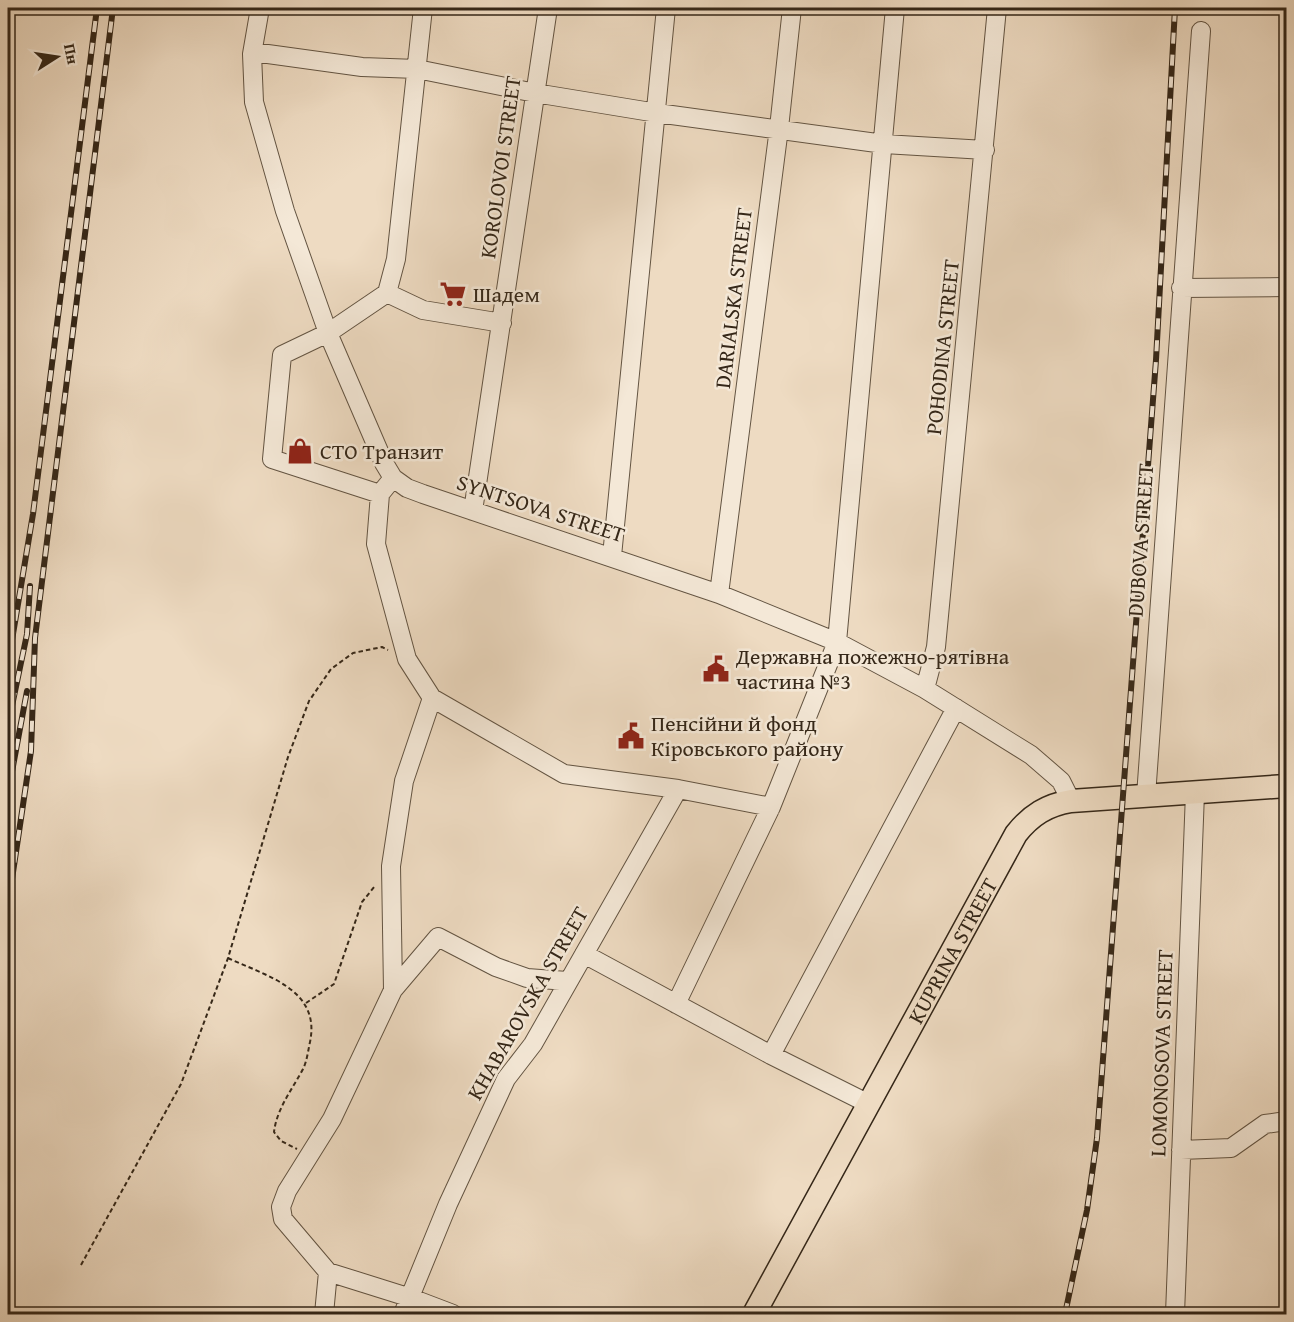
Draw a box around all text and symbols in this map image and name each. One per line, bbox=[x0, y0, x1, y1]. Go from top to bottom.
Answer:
north arrow bbox=[27, 27, 87, 87]
text: Пн bbox=[58, 41, 86, 67]
street label: KOROLOVOI STREET bbox=[471, 74, 529, 260]
street label: DARIALSKA STREET bbox=[706, 206, 760, 390]
street label: POHODINA STREET bbox=[917, 258, 967, 436]
place label: Шадем bbox=[473, 278, 540, 310]
supermarket icon: Шадем bbox=[438, 279, 468, 309]
place label: СТО Транзит bbox=[320, 435, 444, 467]
shop icon: СТО Транзит bbox=[285, 436, 315, 466]
street label: DUBOVA STREET bbox=[1119, 462, 1161, 618]
street label: SYNTSOVA STREET bbox=[453, 466, 629, 550]
place label: Державна пожежно-рятівна частина №3 bbox=[735, 640, 1010, 697]
public building icon: Державна пожежно-рятівна частина №3 bbox=[701, 654, 731, 684]
place label: Пенсійни й фонд Кіровського району bbox=[651, 707, 843, 764]
public building icon: Пенсійни й фонд Кіровського району bbox=[616, 721, 646, 751]
street label: KUPRINA STREET bbox=[900, 872, 1005, 1029]
street label: KHABAROVSKA STREET bbox=[458, 900, 596, 1106]
street label: LOMONOSOVA STREET bbox=[1141, 949, 1181, 1157]

